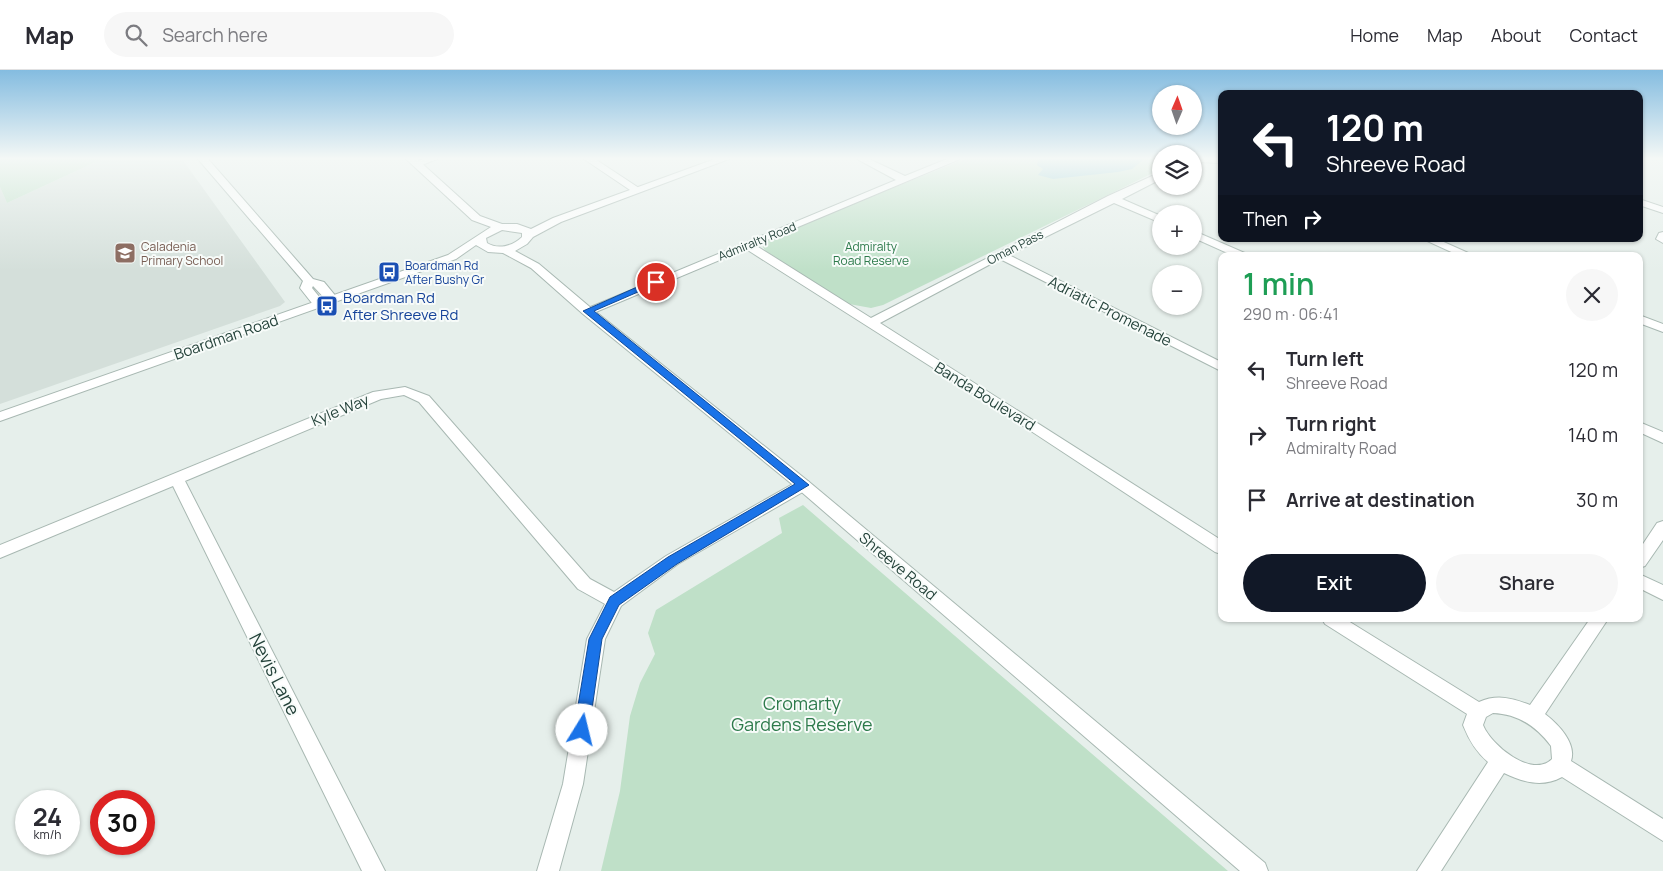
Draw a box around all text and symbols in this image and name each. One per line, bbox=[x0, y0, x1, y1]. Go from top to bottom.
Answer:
search box bbox=[104, 12, 454, 57]
text: Map bbox=[25, 18, 74, 51]
icon: search bbox=[122, 21, 150, 49]
text: Search here bbox=[162, 22, 268, 48]
text: Home bbox=[1350, 23, 1399, 47]
text: Map bbox=[1427, 23, 1463, 47]
text: About bbox=[1491, 23, 1541, 47]
text: Contact bbox=[1569, 23, 1638, 47]
north arrow bbox=[1152, 85, 1202, 135]
map controls bbox=[1152, 85, 1202, 315]
text: 120 m bbox=[1326, 104, 1424, 152]
icon: left bbox=[1243, 110, 1308, 175]
button: layers bbox=[1152, 145, 1202, 195]
text: Shreeve Road bbox=[1326, 149, 1466, 179]
button: + bbox=[1152, 205, 1202, 255]
icon: right bbox=[1298, 205, 1326, 233]
text: Then bbox=[1243, 206, 1288, 232]
street label: Admiralty Road bbox=[715, 218, 799, 264]
street label: Oman Pass bbox=[984, 226, 1046, 268]
place label: Caladenia Primary School bbox=[141, 238, 223, 269]
park label: Admiralty Road Reserve bbox=[833, 238, 909, 269]
school or university icon: Caladenia Primary School bbox=[113, 241, 137, 265]
place label: Boardman Rd After Bushy Gr bbox=[405, 257, 485, 288]
bus stop icon: Boardman Rd After Bushy Gr bbox=[377, 260, 401, 284]
pin bbox=[635, 261, 677, 303]
text: 1 min bbox=[1243, 263, 1315, 304]
button: − bbox=[1152, 265, 1202, 315]
icon: arrive bbox=[642, 268, 670, 296]
button: close bbox=[1566, 269, 1618, 321]
street label: Adriatic Promenade bbox=[1045, 271, 1175, 351]
place label: Boardman Rd After Shreeve Rd bbox=[343, 287, 458, 325]
bus stop icon: Boardman Rd After Shreeve Rd bbox=[315, 294, 339, 318]
text: 290 m · 06:41 bbox=[1243, 303, 1339, 325]
street label: Boardman Road bbox=[171, 309, 281, 365]
text: Turn left bbox=[1286, 346, 1364, 372]
icon: left bbox=[1243, 356, 1271, 384]
street label: Banda Boulevard bbox=[931, 357, 1039, 435]
text: 120 m bbox=[1568, 357, 1618, 383]
text: Shreeve Road bbox=[1286, 372, 1388, 394]
street label: Kyle Way bbox=[308, 389, 372, 431]
text: Turn right bbox=[1286, 411, 1376, 437]
icon: right bbox=[1243, 421, 1271, 449]
text: 140 m bbox=[1568, 422, 1618, 448]
text: Admiralty Road bbox=[1286, 437, 1397, 459]
icon: arrive bbox=[1243, 486, 1271, 514]
text: Arrive at destination bbox=[1286, 487, 1475, 513]
text: 30 m bbox=[1576, 487, 1618, 513]
street label: Shreeve Road bbox=[855, 527, 941, 605]
button: Exit bbox=[1243, 554, 1426, 612]
button: Share bbox=[1436, 554, 1618, 612]
street label: Nevis Lane bbox=[244, 629, 306, 719]
park label: Cromarty Gardens Reserve bbox=[731, 691, 873, 736]
position arrow bbox=[555, 703, 607, 755]
speed limit sign: 30 bbox=[90, 790, 155, 855]
text: 24 bbox=[33, 799, 62, 834]
text: km/h bbox=[34, 826, 61, 843]

